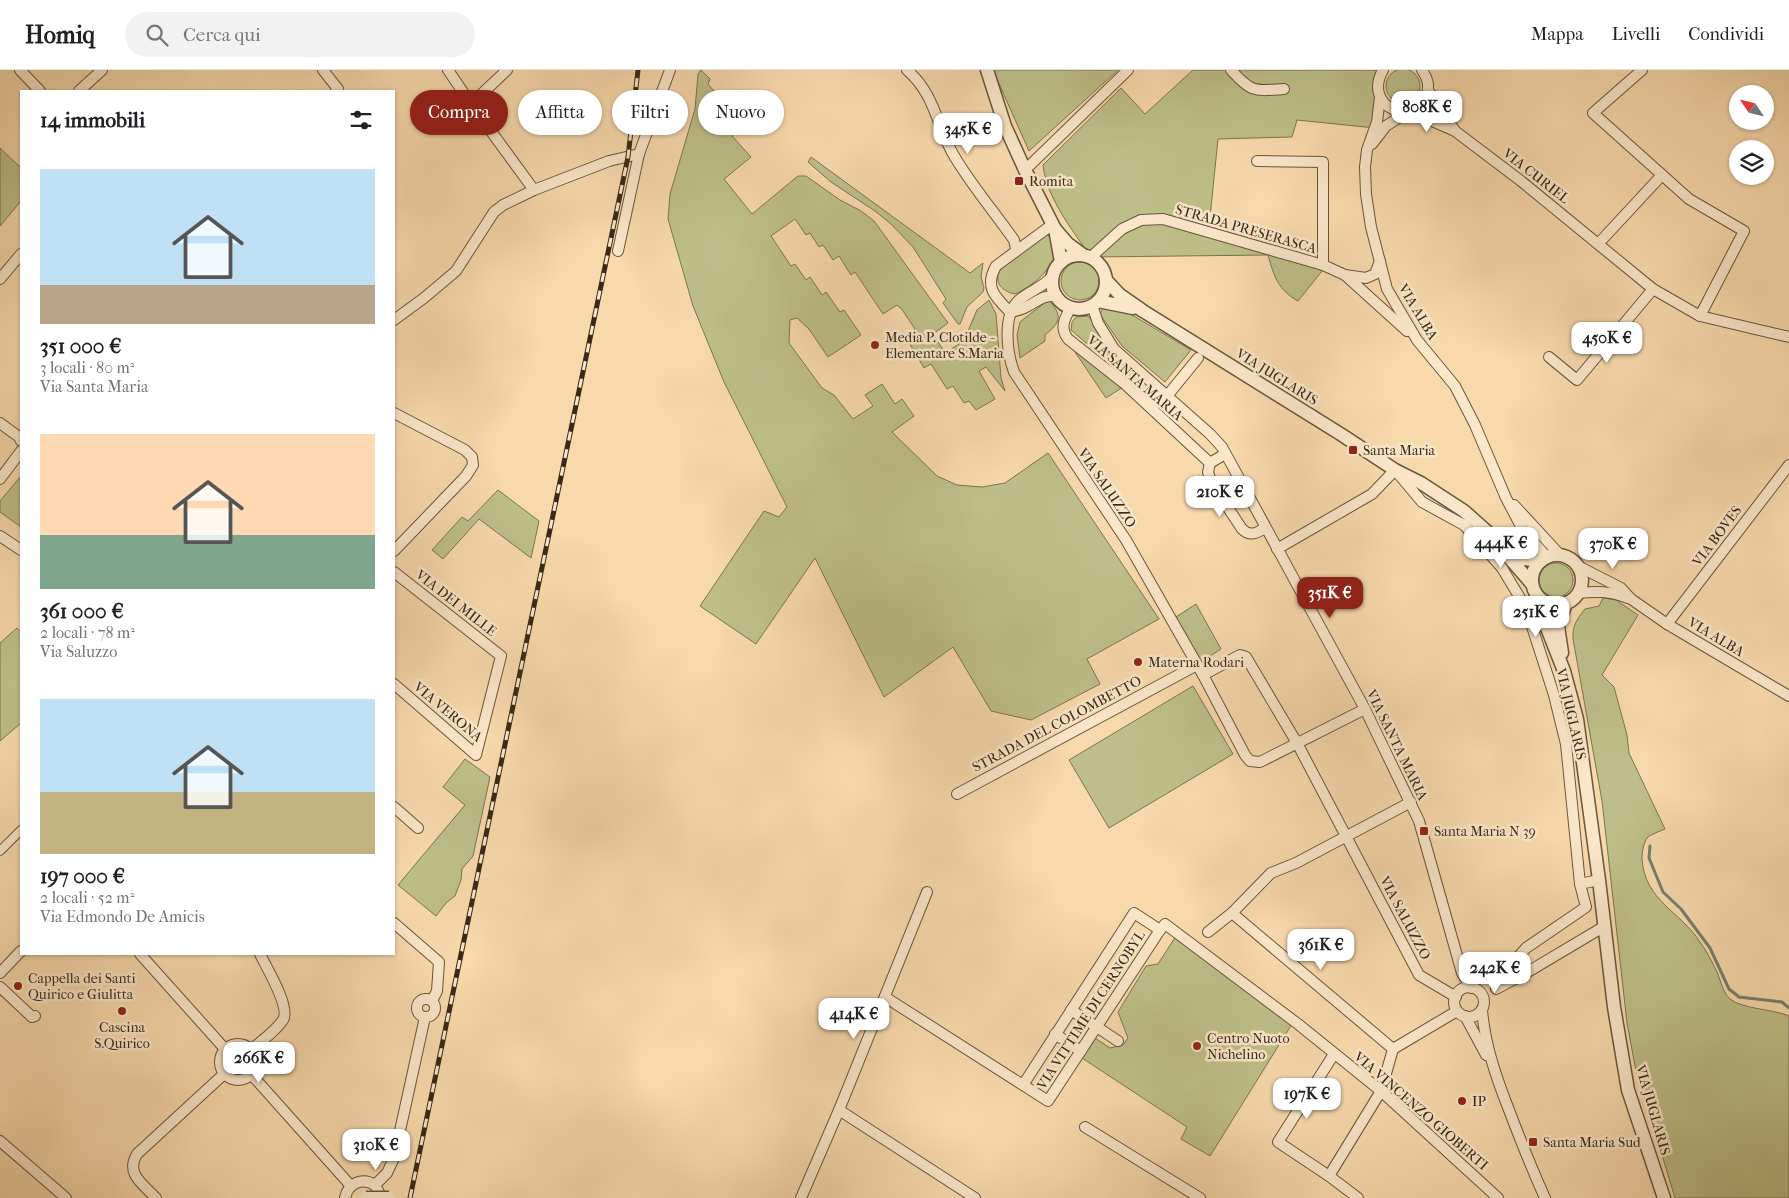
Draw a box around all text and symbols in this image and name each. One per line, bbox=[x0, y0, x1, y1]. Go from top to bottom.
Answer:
search box bbox=[125, 12, 475, 57]
text: Homiq bbox=[25, 21, 95, 49]
icon: search bbox=[143, 21, 171, 49]
text: Cerca qui bbox=[183, 24, 261, 46]
text: Mappa bbox=[1531, 24, 1584, 45]
text: Livelli bbox=[1612, 24, 1660, 45]
text: Condividi bbox=[1688, 24, 1764, 45]
north arrow bbox=[1729, 85, 1774, 130]
map controls bbox=[1729, 85, 1774, 185]
chip: Compra bbox=[410, 90, 508, 135]
chip: Affitta bbox=[518, 90, 602, 135]
chip: Filtri bbox=[612, 90, 688, 135]
chip: Nuovo bbox=[698, 90, 784, 135]
pin: 808K € bbox=[1386, 90, 1468, 133]
text: 808K € bbox=[1402, 97, 1452, 116]
icon: filters bbox=[347, 106, 375, 134]
text: 14 immobili bbox=[40, 108, 145, 132]
pin: 345K € bbox=[927, 112, 1009, 155]
text: 345K € bbox=[944, 119, 992, 138]
button: layers bbox=[1729, 140, 1774, 185]
street label: VIA CURIEL bbox=[1499, 144, 1573, 208]
place label: Romita bbox=[1029, 173, 1074, 190]
marker: Romita bbox=[1013, 175, 1025, 187]
street label: STRADA PRESERASCA bbox=[1173, 201, 1319, 258]
icon: home bbox=[163, 202, 253, 292]
street label: VIA ALBA bbox=[1394, 280, 1442, 344]
pin: 450K € bbox=[1566, 322, 1648, 364]
text: 450K € bbox=[1582, 328, 1632, 347]
place label: Media P. Clotilde - Elementare S.Maria bbox=[885, 329, 1004, 362]
street label: VIA SANTA MARIA bbox=[1083, 331, 1187, 425]
text: 351 000 € bbox=[40, 334, 121, 358]
marker: Media P. Clotilde - Elementare S.Maria bbox=[869, 339, 881, 351]
street label: VIA JUGLARIS bbox=[1232, 345, 1321, 409]
text: 3 locali · 80 m² bbox=[40, 358, 134, 377]
text: Via Santa Maria bbox=[40, 377, 148, 396]
place label: Santa Maria bbox=[1363, 442, 1436, 459]
street label: VIA SALUZZO bbox=[1074, 444, 1140, 531]
marker: Santa Maria bbox=[1347, 444, 1359, 456]
icon: home bbox=[163, 467, 253, 557]
pin: 210K € bbox=[1179, 476, 1261, 518]
text: 210K € bbox=[1196, 482, 1244, 501]
street label: VIA BOVES bbox=[1688, 502, 1745, 570]
pin: 444K € bbox=[1460, 526, 1542, 569]
pin: 370K € bbox=[1572, 528, 1654, 570]
text: 444K € bbox=[1474, 533, 1528, 552]
text: 370K € bbox=[1589, 534, 1637, 553]
street label: VIA DEI MILLE bbox=[411, 566, 500, 640]
pin: 351K € bbox=[1289, 576, 1371, 619]
text: 351K € bbox=[1308, 583, 1352, 602]
pin: 251K € bbox=[1495, 596, 1577, 638]
text: 361 000 € bbox=[40, 599, 124, 623]
text: 251K € bbox=[1513, 602, 1559, 621]
street label: VIA ALBA bbox=[1684, 613, 1748, 661]
text: 2 locali · 78 m² bbox=[40, 623, 135, 642]
text: Via Saluzzo bbox=[40, 642, 117, 661]
place label: Materna Rodari bbox=[1148, 654, 1244, 671]
marker: Materna Rodari bbox=[1132, 656, 1144, 668]
street label: VIA JUGLARIS bbox=[1552, 666, 1590, 761]
street label: STRADA DEL COLOMBETTO bbox=[970, 672, 1144, 776]
street label: VIA VERONA bbox=[409, 678, 487, 746]
street label: VIA SANTA MARIA bbox=[1362, 686, 1432, 804]
icon: home bbox=[163, 732, 253, 822]
place label: Santa Maria N 39 bbox=[1434, 823, 1536, 840]
marker: Santa Maria N 39 bbox=[1418, 825, 1430, 837]
text: 197 000 € bbox=[40, 864, 125, 888]
street label: VIA SALUZZO bbox=[1375, 872, 1434, 963]
text: 2 locali · 52 m² bbox=[40, 888, 134, 907]
text: Via Edmondo De Amicis bbox=[40, 907, 205, 926]
street label: VIA VITTIME DI CERNOBYL bbox=[1033, 927, 1149, 1093]
pin: 361K € bbox=[1280, 928, 1362, 971]
text: 361K € bbox=[1298, 935, 1344, 954]
pin: 242K € bbox=[1454, 952, 1536, 994]
text: 242K € bbox=[1470, 958, 1520, 977]
place label: Cappella dei Santi Quirico e Giulitta bbox=[28, 970, 136, 1003]
marker: Cappella dei Santi Quirico e Giulitta bbox=[12, 980, 24, 992]
pin: 414K € bbox=[813, 998, 895, 1040]
text: 414K € bbox=[829, 1004, 879, 1023]
marker: Cascina S.Quirico bbox=[116, 1005, 128, 1017]
place label: Cascina S.Quirico bbox=[94, 1019, 150, 1052]
place label: Centro Nuoto Nichelino bbox=[1207, 1030, 1290, 1063]
marker: Centro Nuoto Nichelino bbox=[1191, 1040, 1203, 1052]
pin: 266K € bbox=[218, 1042, 300, 1084]
street label: VIA VINCENZO GIOBERTI bbox=[1350, 1047, 1492, 1174]
text: 266K € bbox=[234, 1048, 284, 1067]
street label: VIA JUGLARIS bbox=[1632, 1062, 1674, 1157]
pin: 197K € bbox=[1266, 1078, 1348, 1120]
text: 197K € bbox=[1284, 1084, 1330, 1103]
place label: IP bbox=[1472, 1093, 1486, 1110]
marker: IP bbox=[1456, 1095, 1468, 1107]
pin: 310K € bbox=[335, 1128, 417, 1171]
place label: Santa Maria Sud bbox=[1543, 1134, 1641, 1151]
text: 310K € bbox=[353, 1135, 399, 1154]
marker: Santa Maria Sud bbox=[1527, 1136, 1539, 1148]

